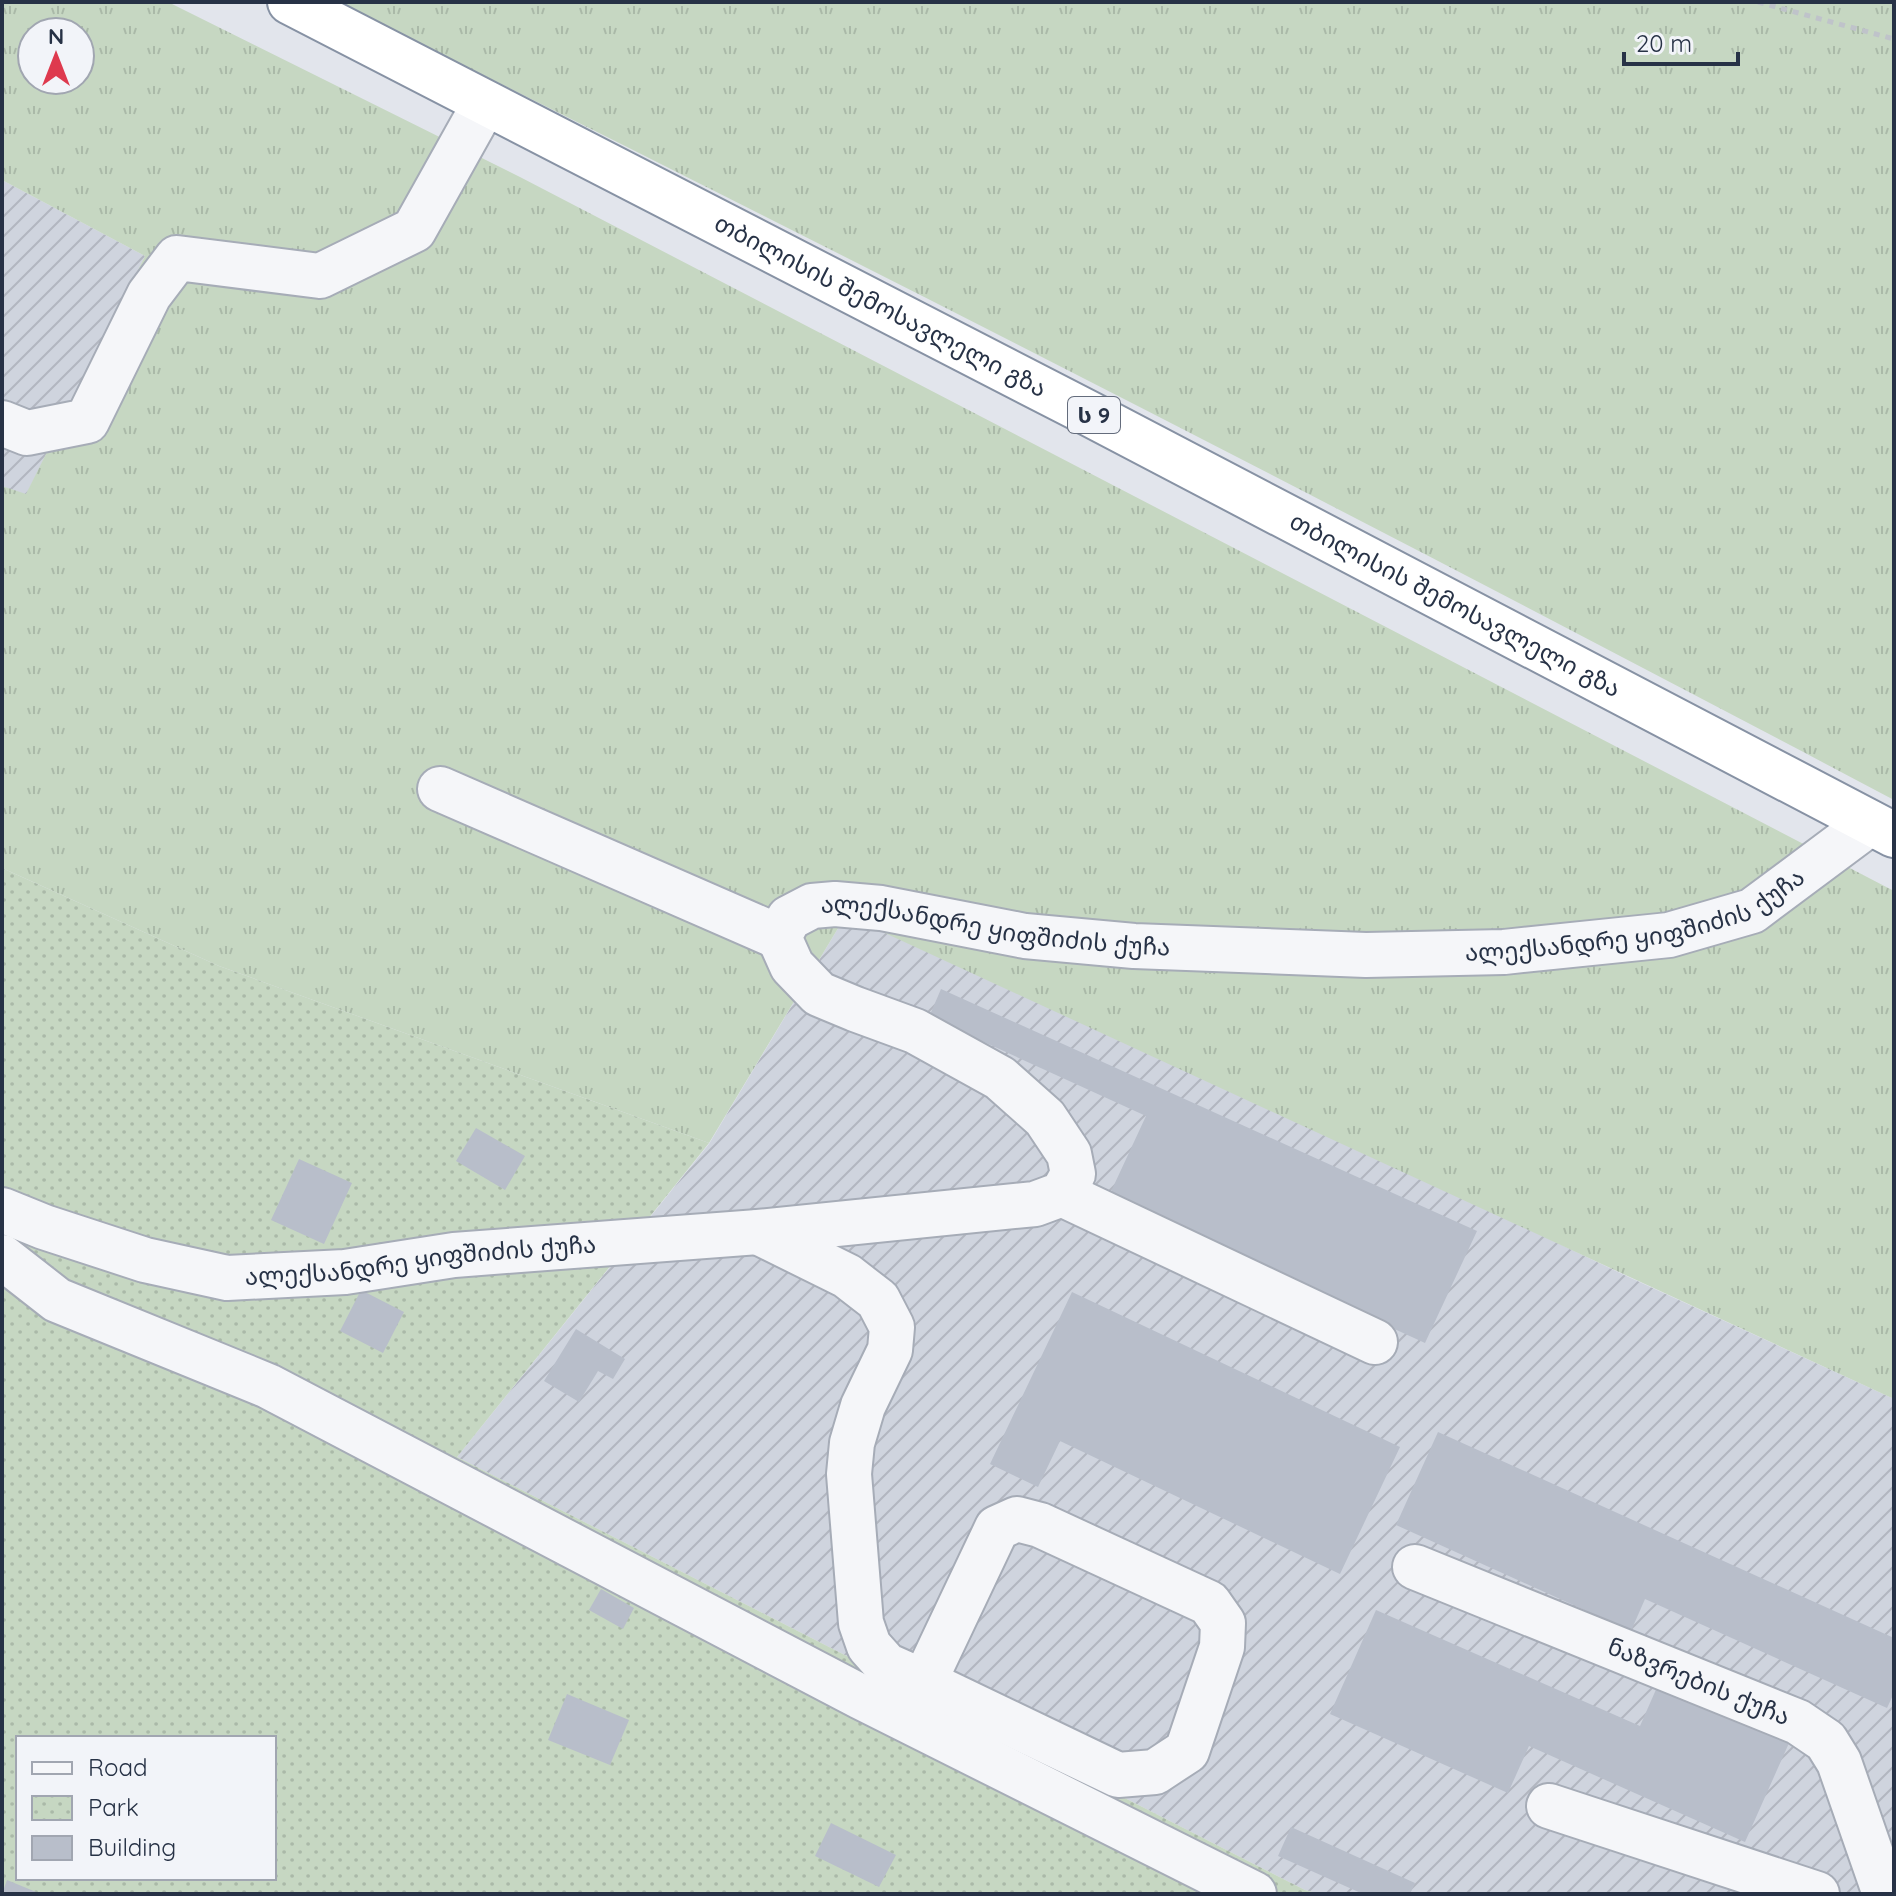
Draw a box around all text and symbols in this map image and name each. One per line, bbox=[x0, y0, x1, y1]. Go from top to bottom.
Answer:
north arrow bbox=[16, 16, 96, 96]
scale bar bbox=[1624, 16, 1738, 66]
text: N bbox=[48, 22, 64, 50]
text: 20 m bbox=[1636, 28, 1692, 58]
street label: თბილისის შემოსავლელი გზა bbox=[710, 207, 1052, 403]
road number: ს 9 bbox=[1068, 397, 1120, 433]
street label: თბილისის შემოსავლელი გზა bbox=[1285, 505, 1626, 703]
street label: ალექსანდრე ყიფშიძის ქუჩა bbox=[1465, 861, 1810, 967]
street label: ალექსანდრე ყიფშიძის ქუჩა bbox=[819, 888, 1171, 961]
street label: ალექსანდრე ყიფშიძის ქუჩა bbox=[244, 1228, 597, 1291]
street label: ნაზვრების ქუჩა bbox=[1603, 1631, 1795, 1731]
legend bbox=[16, 1736, 276, 1880]
text: Road bbox=[88, 1752, 148, 1782]
text: Park bbox=[88, 1792, 139, 1822]
text: Building bbox=[88, 1832, 176, 1862]

